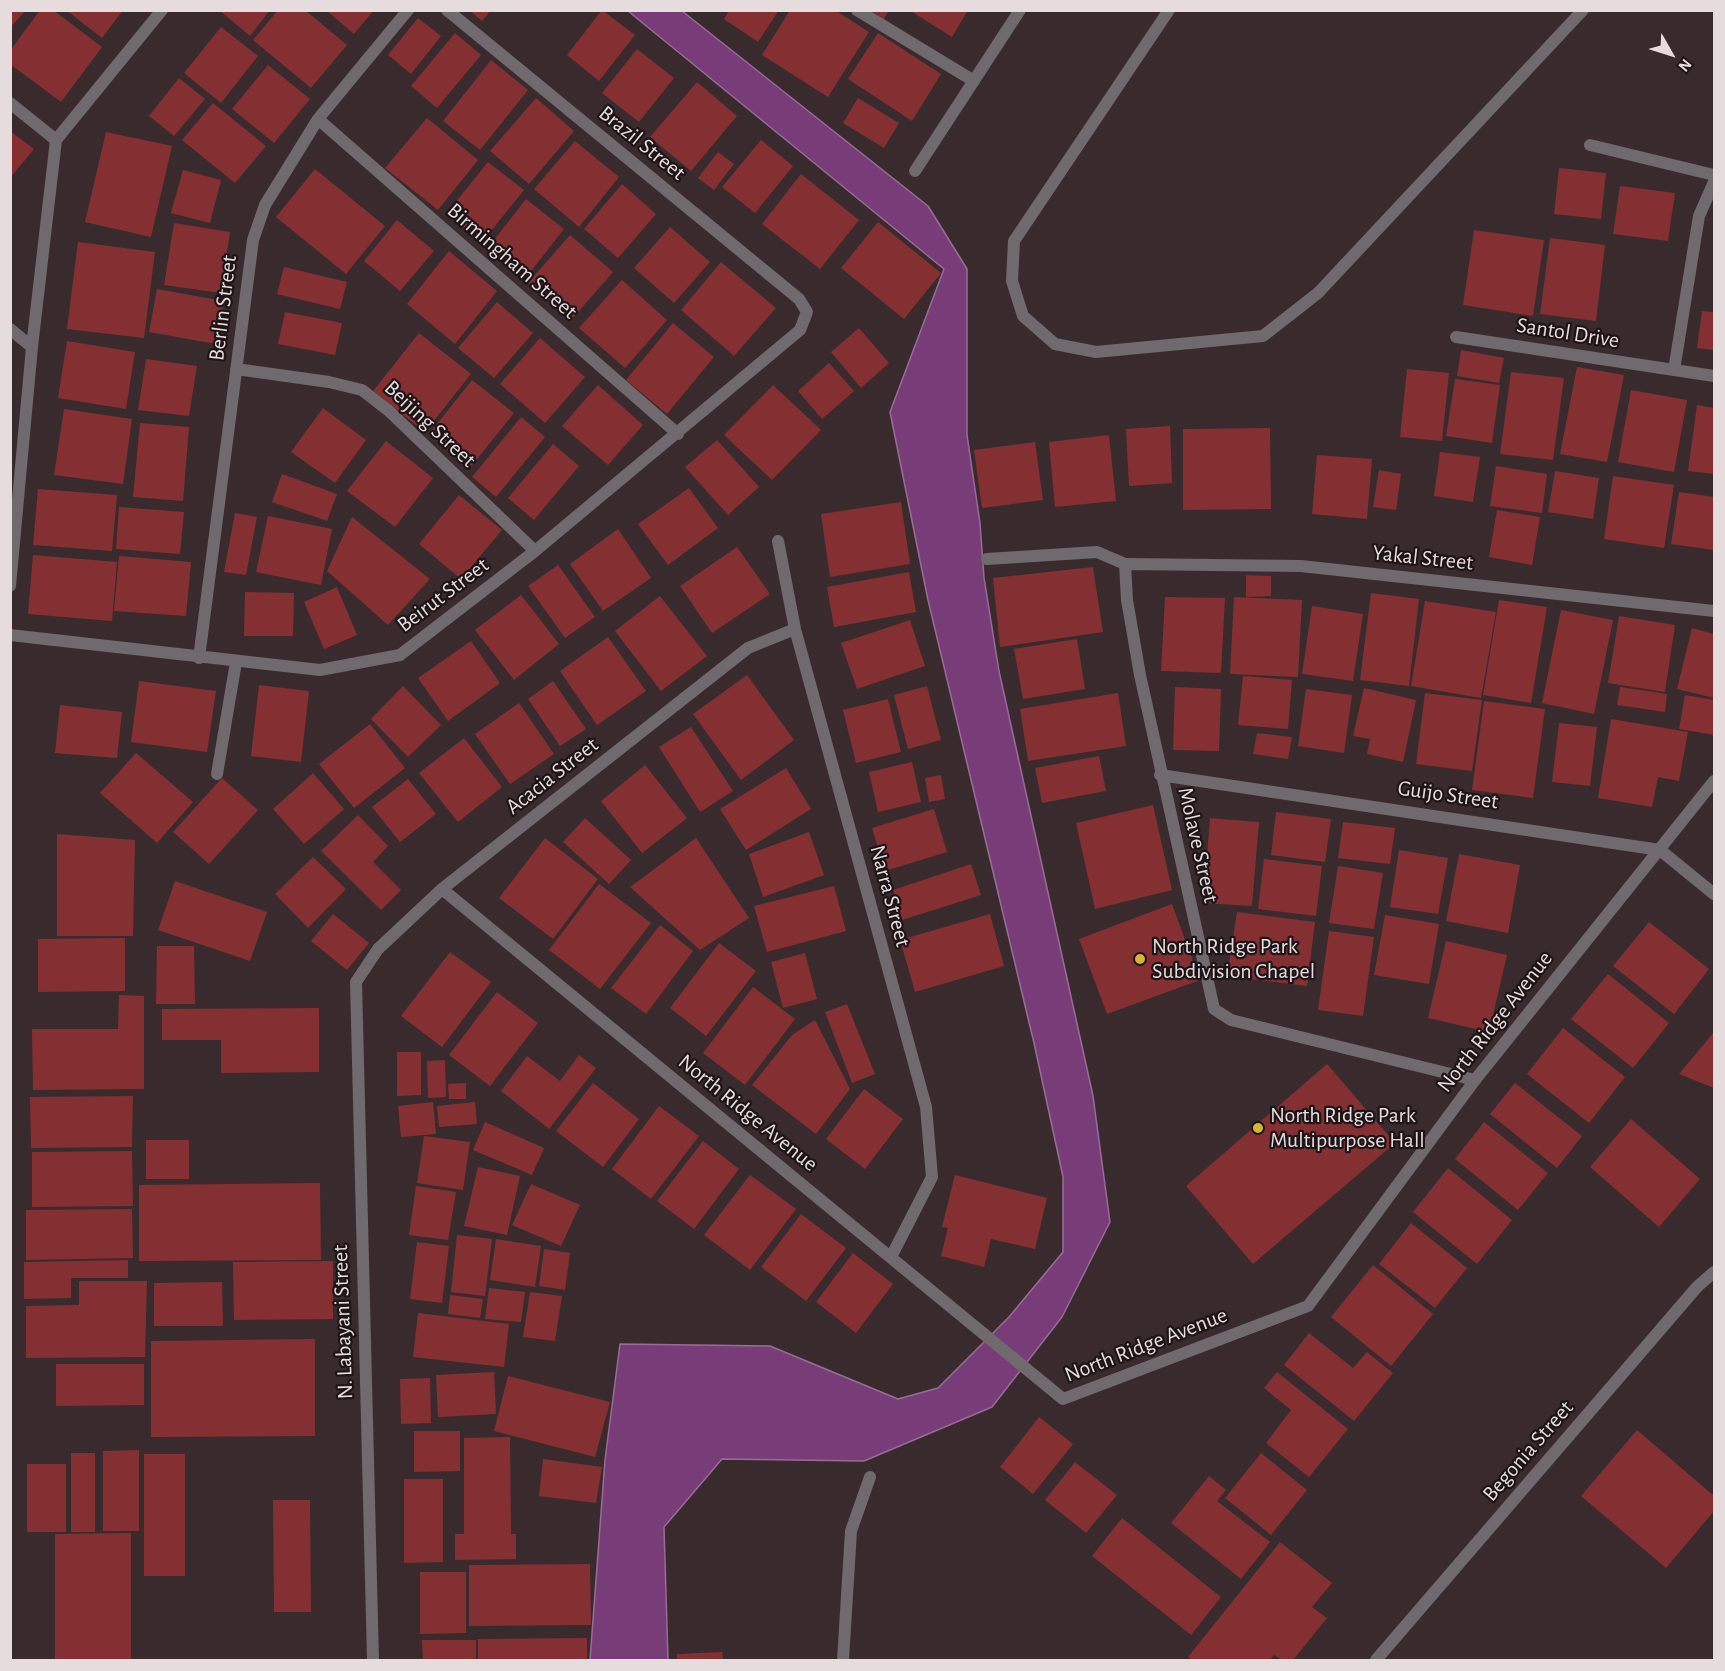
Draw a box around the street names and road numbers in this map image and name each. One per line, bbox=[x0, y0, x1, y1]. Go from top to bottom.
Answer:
street label: Brazil Street bbox=[593, 100, 691, 186]
street label: Birmingham Street bbox=[442, 197, 582, 325]
street label: Berlin Street bbox=[203, 254, 243, 362]
street label: Santol Drive bbox=[1515, 312, 1621, 354]
street label: Beijing Street bbox=[379, 375, 481, 473]
street label: Yakal Street bbox=[1371, 540, 1475, 576]
street label: Beirut Street bbox=[392, 552, 494, 638]
street label: Acacia Street bbox=[500, 732, 604, 820]
street label: Guijo Street bbox=[1396, 775, 1500, 815]
street label: Molave Street bbox=[1172, 785, 1224, 905]
street label: Narra Street bbox=[864, 842, 916, 950]
street label: North Ridge Avenue bbox=[1432, 946, 1558, 1098]
street label: North Ridge Avenue bbox=[673, 1049, 823, 1177]
street label: N. Labayani Street bbox=[327, 1244, 359, 1400]
street label: North Ridge Avenue bbox=[1061, 1302, 1231, 1388]
street label: Begonia Street bbox=[1477, 1395, 1579, 1507]

